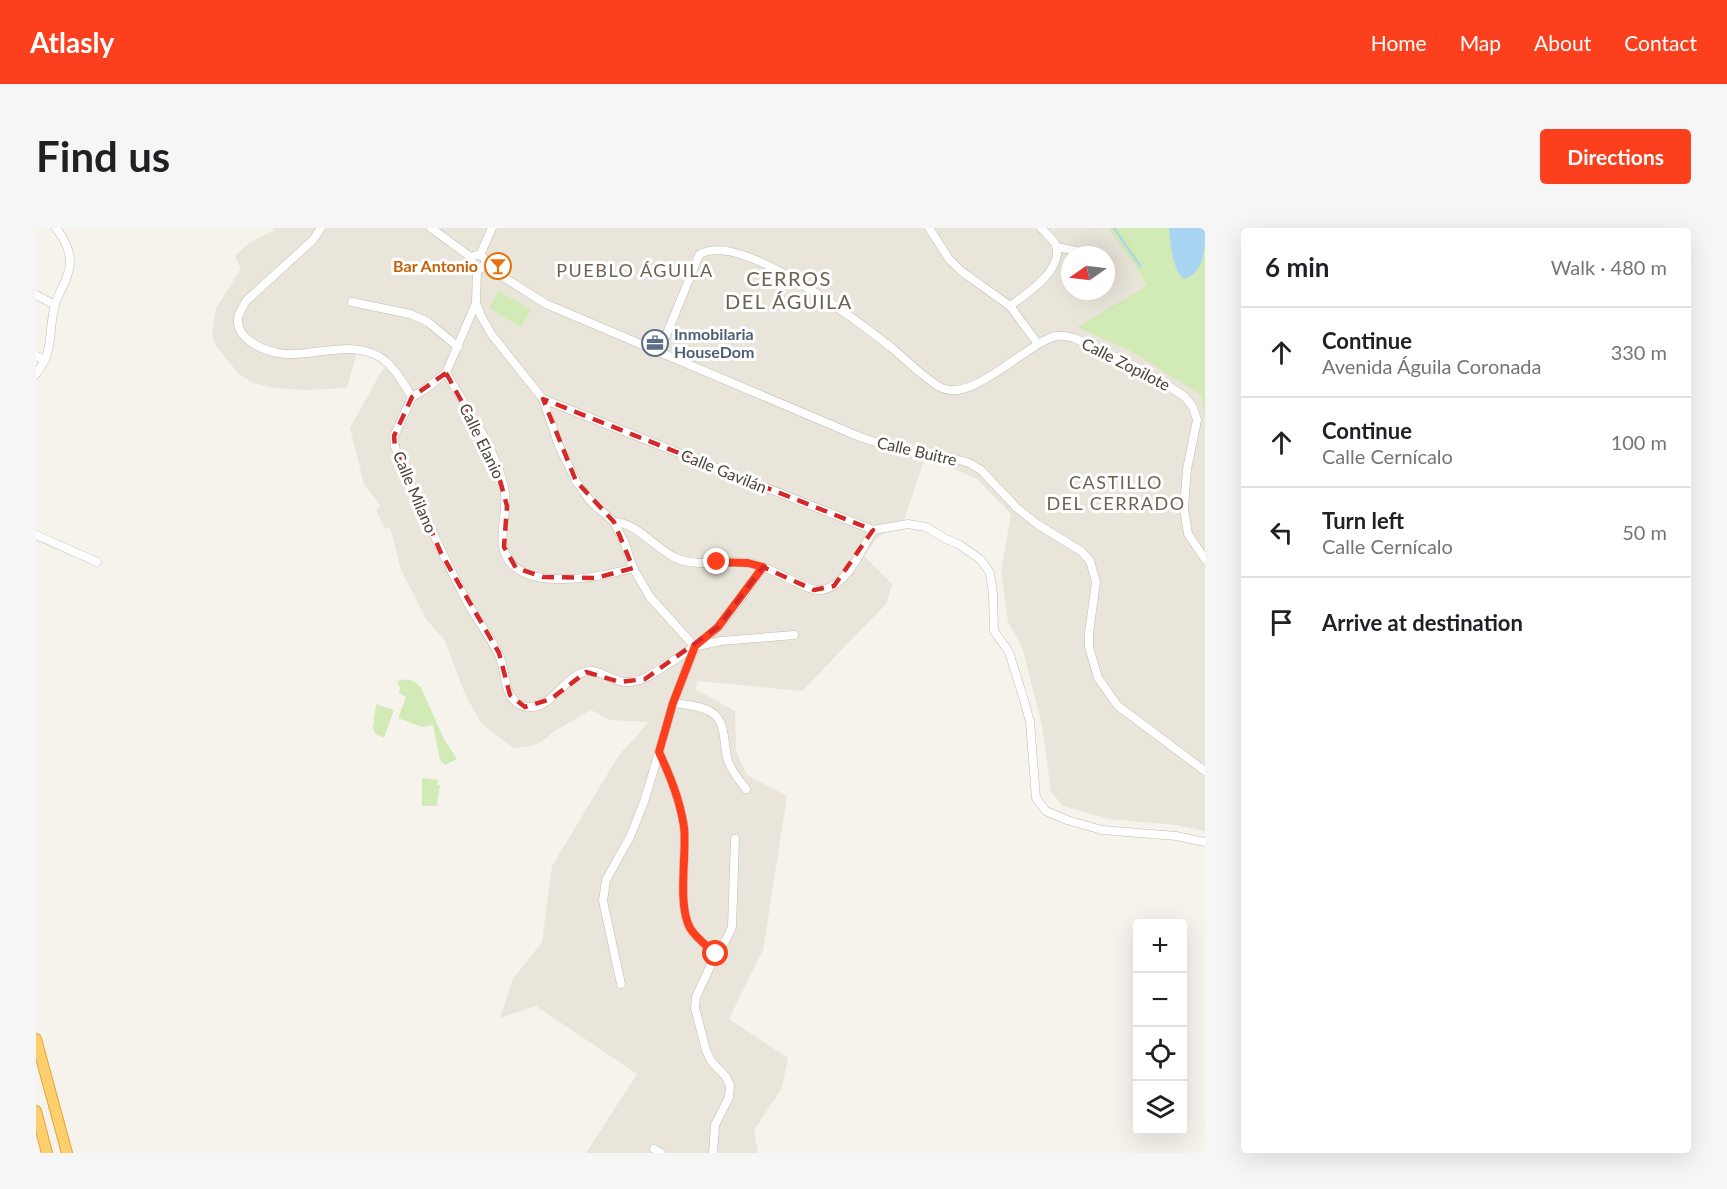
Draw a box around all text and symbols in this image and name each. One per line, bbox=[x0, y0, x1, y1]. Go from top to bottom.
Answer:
text: Atlasly bbox=[30, 25, 114, 59]
text: Home bbox=[1371, 30, 1427, 55]
text: Map bbox=[1460, 30, 1501, 55]
text: About bbox=[1534, 30, 1591, 55]
text: Contact bbox=[1624, 30, 1697, 55]
button: Directions bbox=[1540, 129, 1691, 184]
text: Find us bbox=[36, 131, 170, 181]
north arrow bbox=[1061, 246, 1115, 300]
bar icon: Bar Antonio bbox=[483, 251, 513, 281]
text: 6 min bbox=[1265, 251, 1329, 283]
text: Walk · 480 m bbox=[1551, 255, 1667, 279]
place label: Bar Antonio bbox=[393, 256, 478, 275]
district label: PUEBLO ÁGUILA bbox=[556, 259, 714, 281]
district label: CERROS DEL ÁGUILA bbox=[725, 266, 853, 313]
place label: Inmobilaria HouseDom bbox=[674, 324, 754, 361]
text: Continue bbox=[1322, 327, 1412, 354]
office icon: Inmobilaria HouseDom bbox=[640, 328, 670, 358]
street label: Calle Zopilote bbox=[1079, 333, 1174, 394]
icon: ahead bbox=[1265, 336, 1298, 369]
text: 330 m bbox=[1611, 340, 1667, 364]
text: Avenida Águila Coronada bbox=[1322, 354, 1542, 378]
street label: Calle Elanio bbox=[456, 400, 509, 482]
text: Continue bbox=[1322, 417, 1412, 444]
icon: ahead bbox=[1265, 426, 1298, 459]
text: 100 m bbox=[1611, 430, 1667, 454]
street label: Calle Buitre bbox=[875, 432, 959, 469]
text: Calle Cernícalo bbox=[1322, 444, 1453, 468]
street label: Calle Gavilán bbox=[678, 445, 770, 496]
street label: Calle Milano bbox=[390, 448, 441, 536]
district label: CASTILLO DEL CERRADO bbox=[1046, 471, 1186, 514]
text: Turn left bbox=[1322, 507, 1404, 534]
icon: left bbox=[1265, 516, 1298, 549]
text: 50 m bbox=[1622, 520, 1667, 544]
text: Calle Cernícalo bbox=[1322, 534, 1453, 558]
route end bbox=[703, 548, 729, 574]
icon: arrive bbox=[1265, 606, 1298, 639]
text: Arrive at destination bbox=[1322, 609, 1523, 636]
map controls bbox=[1133, 919, 1187, 1135]
button: + bbox=[1133, 919, 1187, 973]
route start bbox=[702, 940, 728, 966]
button: − bbox=[1133, 973, 1187, 1027]
button: locate bbox=[1133, 1027, 1187, 1081]
button: layers bbox=[1133, 1081, 1187, 1135]

